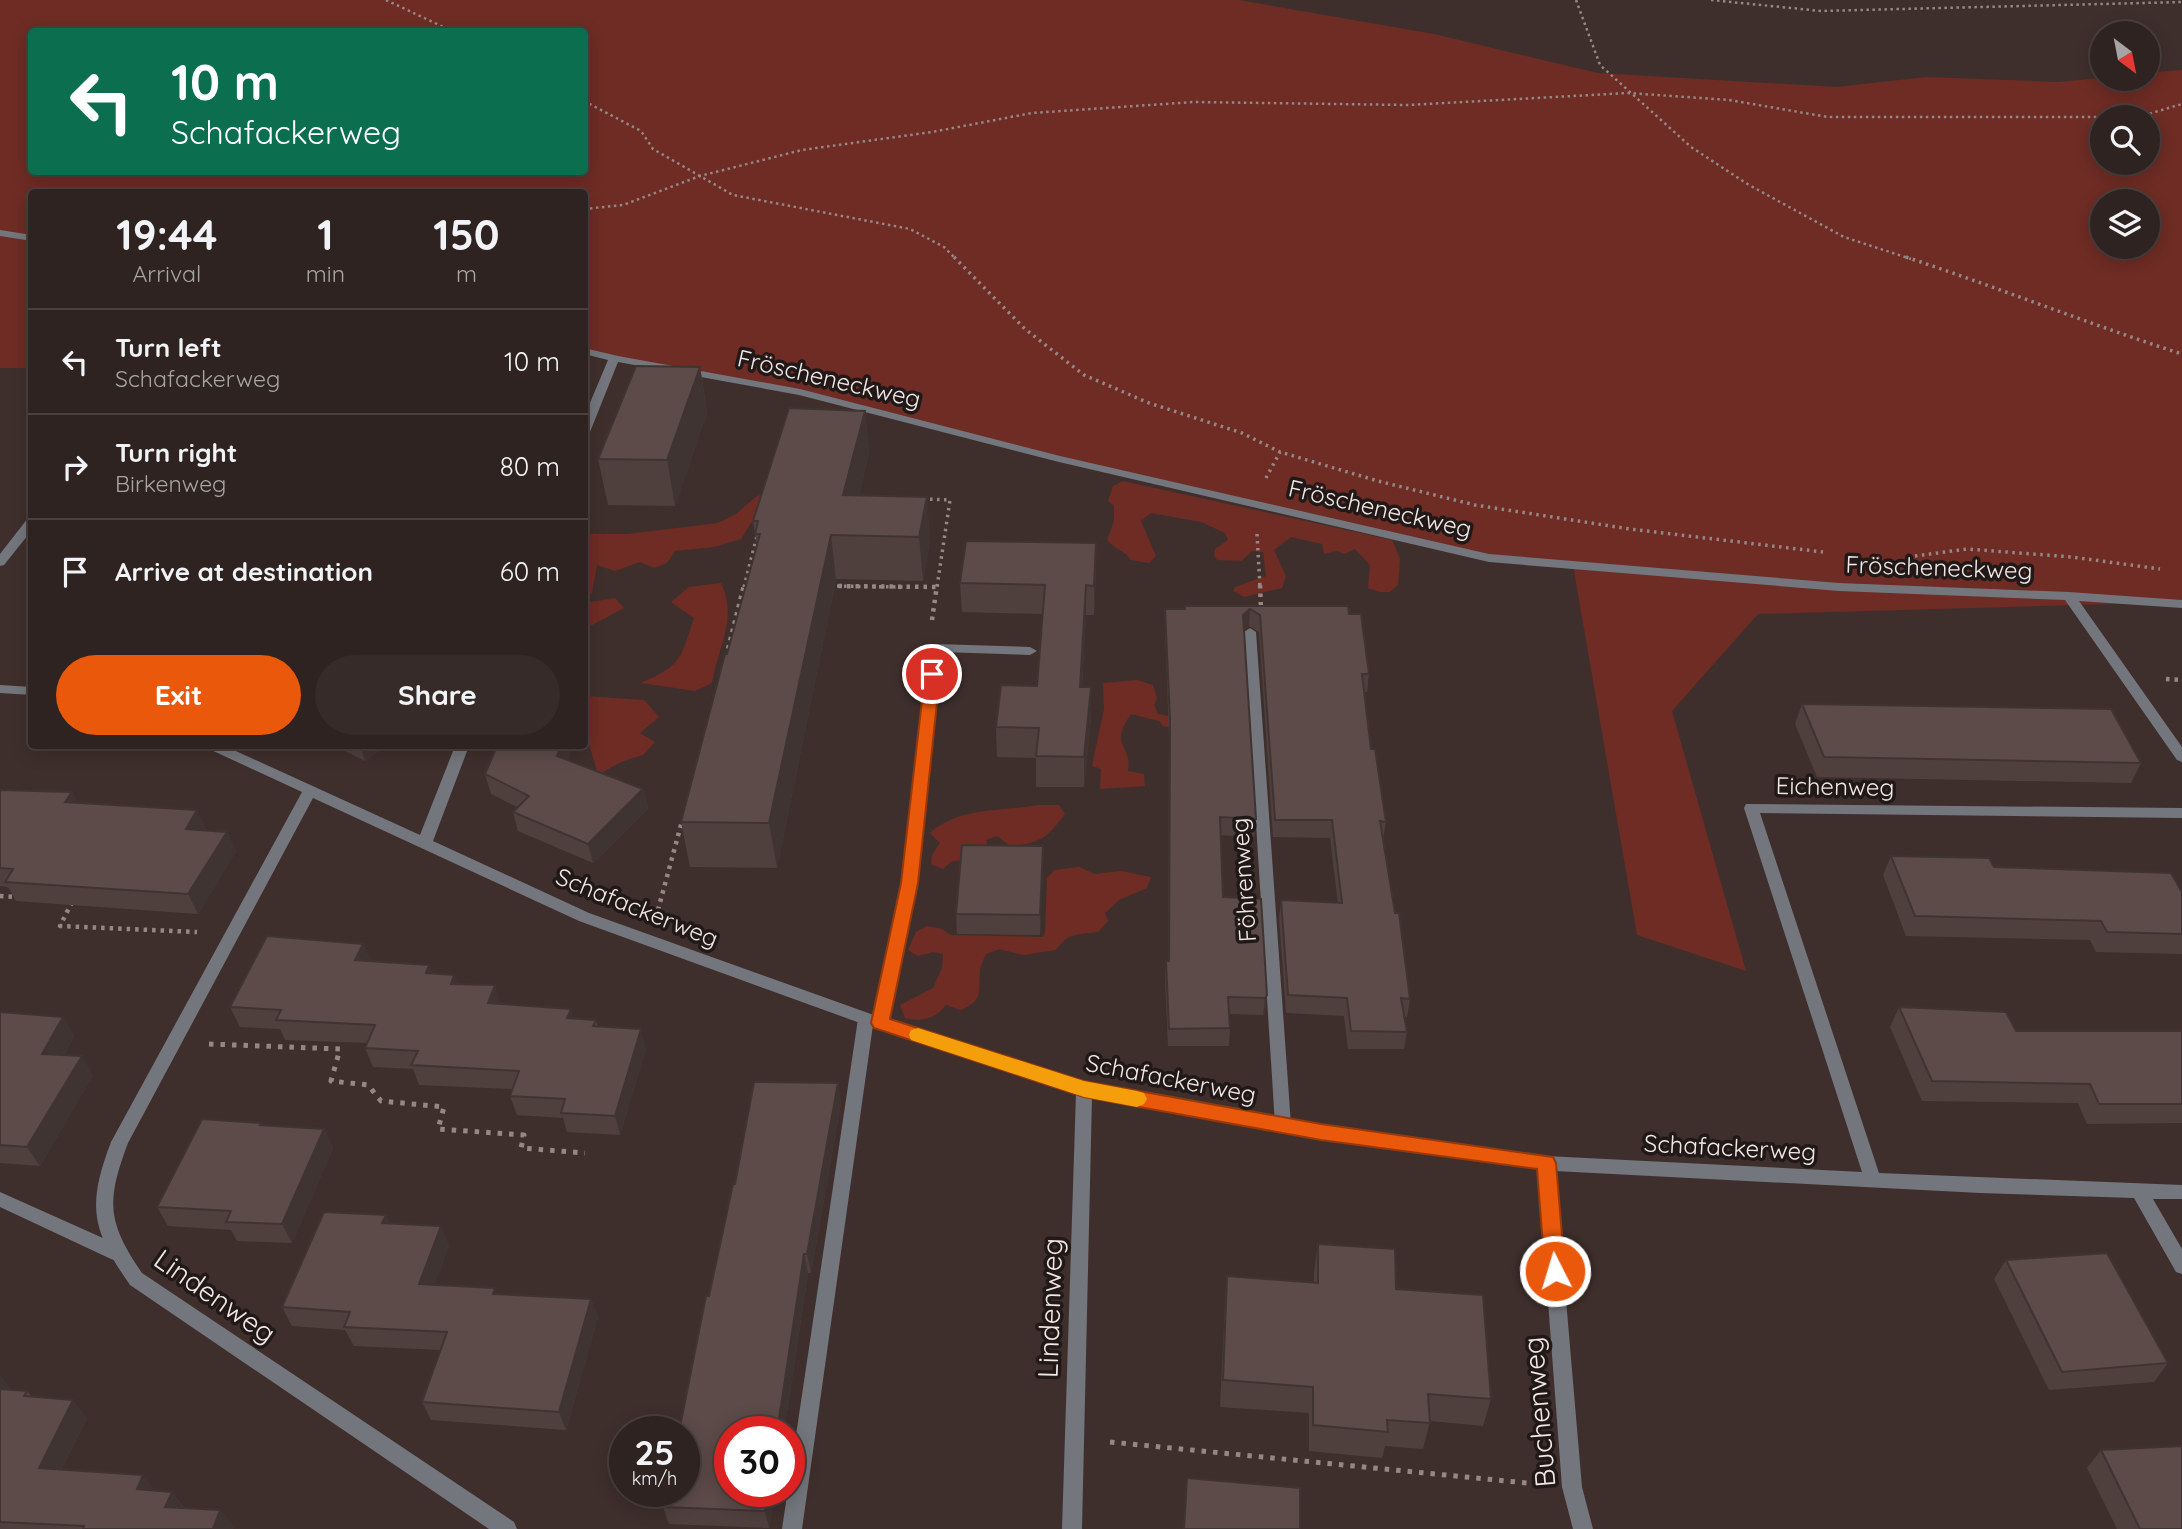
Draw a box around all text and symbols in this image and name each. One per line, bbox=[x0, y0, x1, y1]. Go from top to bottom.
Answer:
north arrow bbox=[2090, 21, 2160, 91]
map controls bbox=[2090, 21, 2160, 259]
text: 10 m bbox=[171, 51, 279, 112]
icon: left bbox=[56, 56, 147, 147]
button: search bbox=[2090, 105, 2160, 175]
text: Schafackerweg bbox=[171, 112, 401, 152]
button: layers bbox=[2090, 189, 2160, 259]
text: 19:44 bbox=[116, 208, 217, 261]
text: 1 bbox=[317, 208, 334, 261]
text: 150 bbox=[433, 208, 500, 261]
text: Arrival bbox=[132, 259, 201, 288]
text: min bbox=[306, 259, 345, 288]
text: m bbox=[456, 259, 477, 288]
text: Turn left bbox=[115, 331, 222, 364]
street label: Fröscheneckweg bbox=[735, 342, 924, 414]
icon: left bbox=[56, 343, 94, 381]
text: 10 m bbox=[504, 345, 560, 378]
text: Schafackerweg bbox=[115, 364, 280, 393]
text: Turn right bbox=[115, 436, 237, 469]
icon: right bbox=[56, 448, 94, 486]
text: 80 m bbox=[500, 450, 560, 483]
text: Birkenweg bbox=[115, 469, 226, 498]
street label: Fröscheneckweg bbox=[1286, 472, 1475, 544]
street label: Fröscheneckweg bbox=[1845, 549, 2033, 585]
icon: arrive bbox=[56, 553, 94, 591]
text: Arrive at destination bbox=[115, 555, 373, 588]
text: 60 m bbox=[500, 555, 560, 588]
pin bbox=[902, 644, 962, 704]
button: Exit bbox=[56, 655, 301, 735]
button: Share bbox=[315, 655, 560, 735]
icon: arrive bbox=[913, 655, 951, 693]
street label: Eichenweg bbox=[1775, 770, 1895, 802]
street label: Föhrenweg bbox=[1224, 817, 1262, 943]
street label: Schafackerweg bbox=[552, 861, 723, 953]
street label: Schafackerweg bbox=[1084, 1047, 1259, 1109]
street label: Schafackerweg bbox=[1643, 1128, 1817, 1166]
position arrow bbox=[1518, 1234, 1592, 1308]
street label: Lindenweg bbox=[1030, 1237, 1069, 1379]
street label: Lindenweg bbox=[148, 1241, 283, 1350]
street label: Buchenweg bbox=[1514, 1335, 1563, 1489]
speed limit sign: 30 bbox=[714, 1416, 805, 1507]
text: 25 bbox=[634, 1430, 675, 1474]
text: km/h bbox=[632, 1467, 677, 1490]

